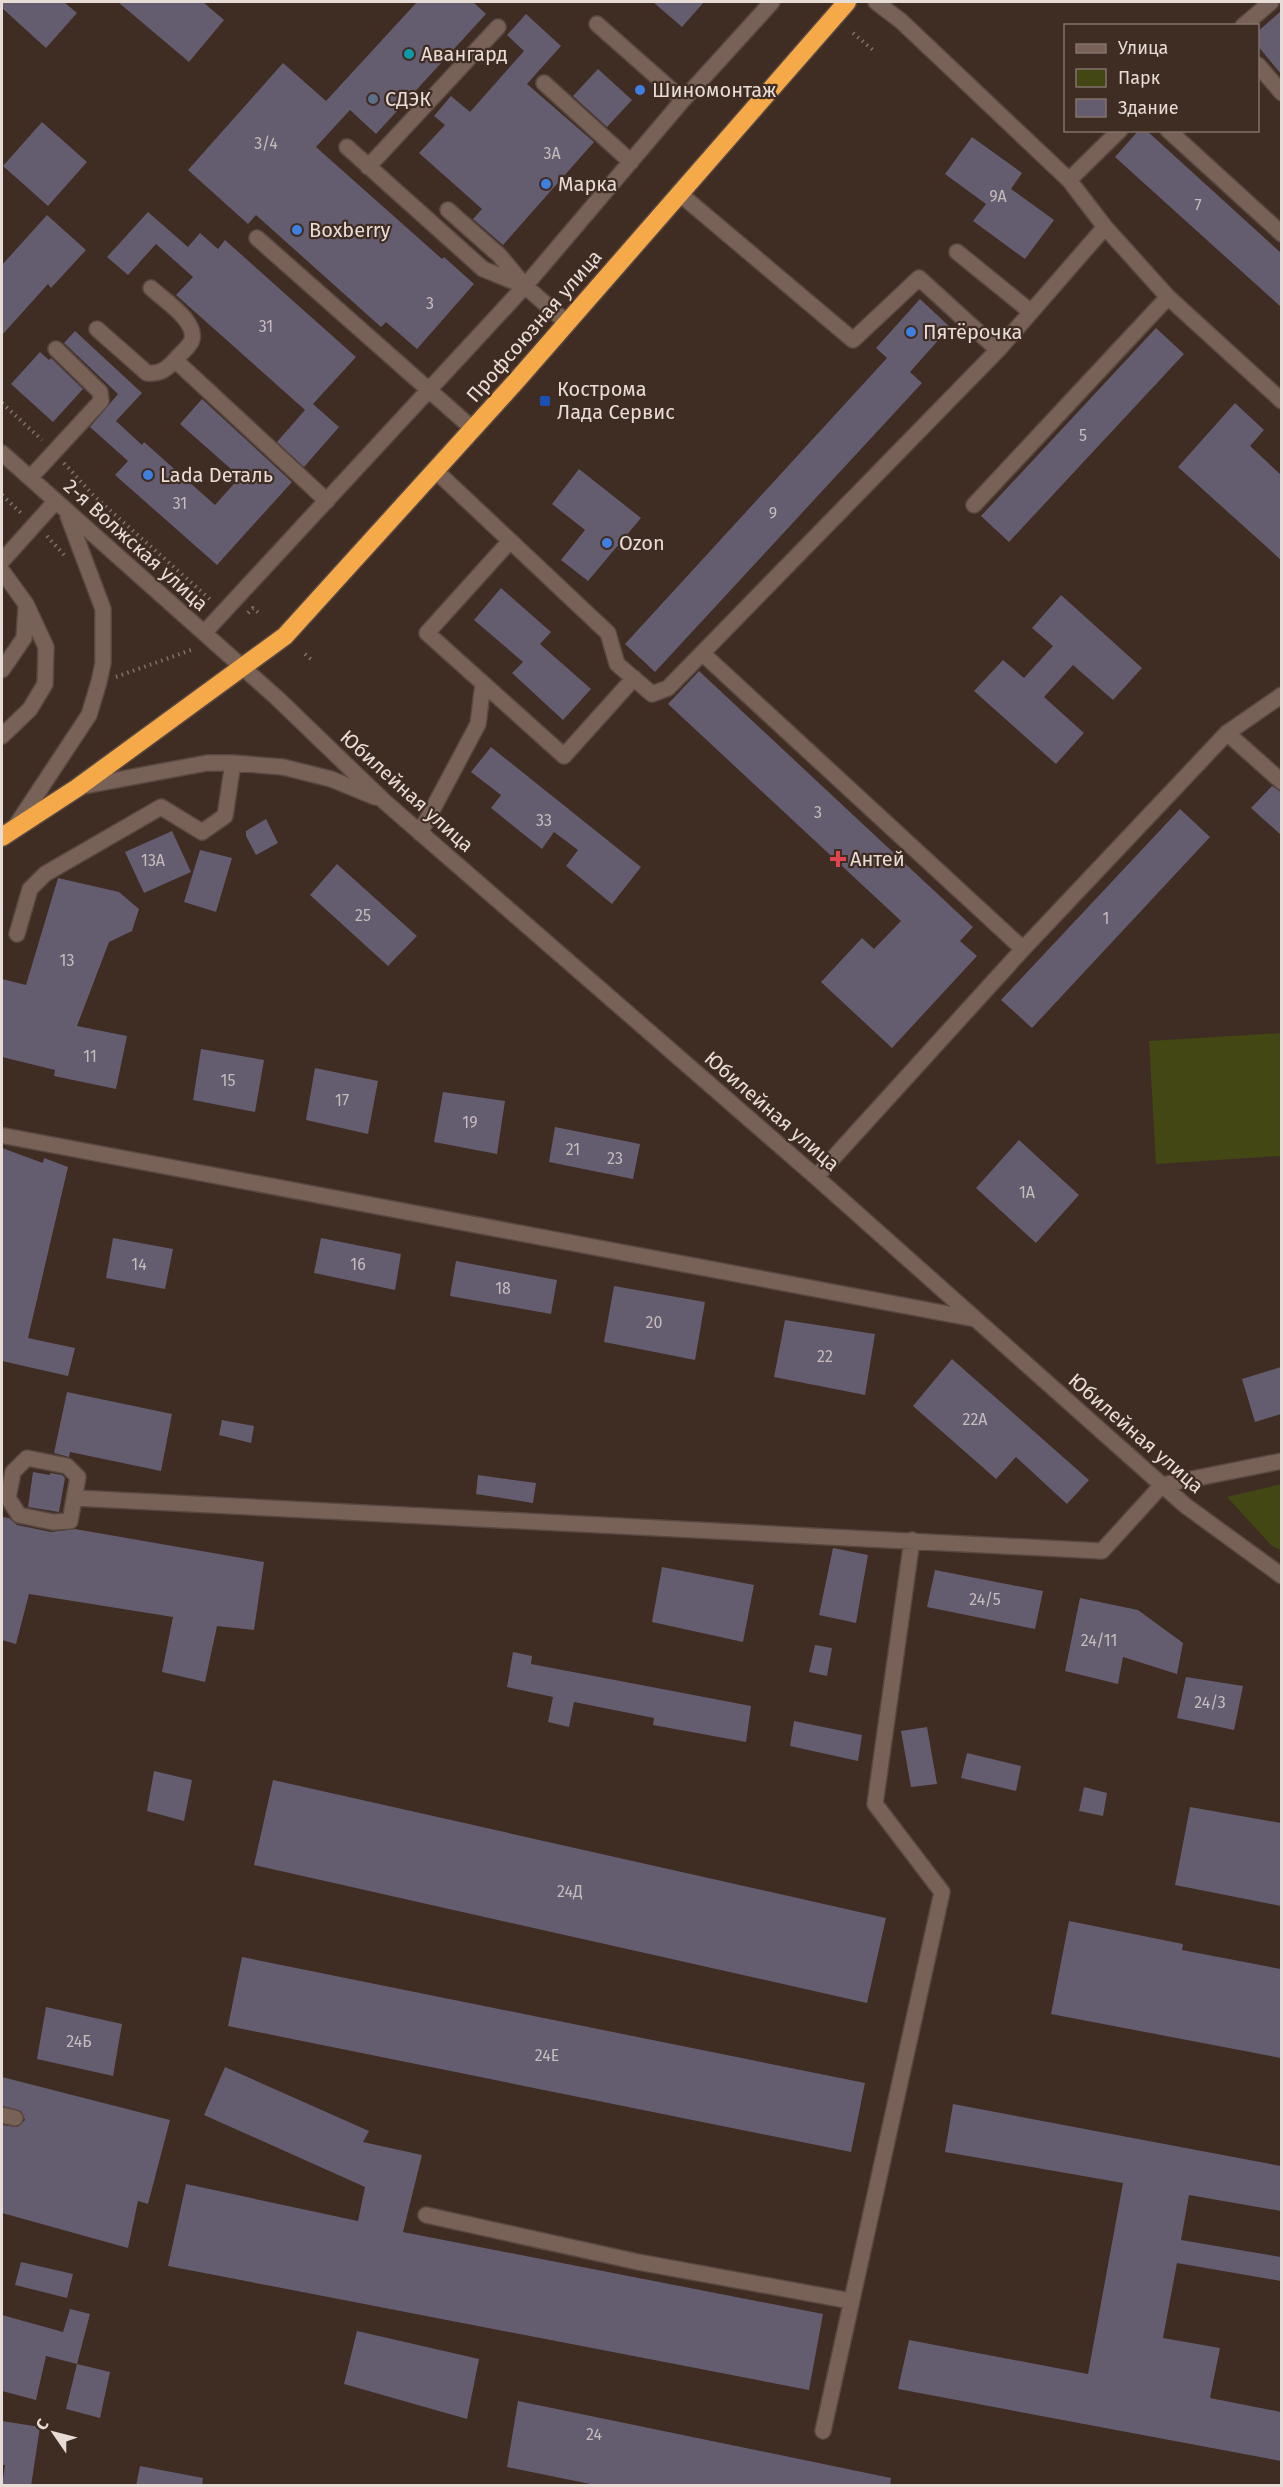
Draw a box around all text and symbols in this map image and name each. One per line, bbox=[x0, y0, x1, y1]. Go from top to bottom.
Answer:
legend bbox=[1064, 24, 1259, 132]
text: Улица bbox=[1118, 37, 1168, 59]
place label: Авангард bbox=[421, 42, 508, 66]
marker: Авангард bbox=[402, 47, 416, 61]
text: Парк bbox=[1118, 67, 1161, 89]
place label: Шиномонтаж bbox=[652, 78, 776, 102]
marker: Шиномонтаж bbox=[633, 83, 647, 97]
place label: СДЭК bbox=[385, 87, 431, 111]
marker: СДЭК bbox=[366, 92, 380, 106]
text: Здание bbox=[1118, 97, 1179, 119]
house number: 3/4 bbox=[254, 134, 278, 153]
house number: 3А bbox=[543, 144, 561, 163]
place label: Марка bbox=[558, 172, 617, 196]
marker: Марка bbox=[539, 177, 553, 191]
house number: 9А bbox=[989, 187, 1008, 206]
house number: 7 bbox=[1194, 196, 1202, 215]
place label: Boxberry bbox=[309, 218, 391, 242]
marker: Boxberry bbox=[290, 223, 304, 237]
street label: Профсоюзная улица bbox=[461, 245, 607, 407]
house number: 3 bbox=[426, 294, 434, 313]
house number: 31 bbox=[259, 317, 273, 336]
place label: Пятёрочка bbox=[923, 320, 1023, 344]
marker: Пятёрочка bbox=[904, 325, 918, 339]
place label: Кострома Лада Сервис bbox=[557, 377, 675, 424]
marker: Кострома Лада Сервис bbox=[538, 394, 552, 408]
house number: 5 bbox=[1079, 426, 1087, 445]
place label: Lada Dеталь bbox=[160, 463, 273, 487]
marker: Lada Dеталь bbox=[141, 468, 155, 482]
street label: 2-я Волжская улица bbox=[59, 474, 213, 616]
house number: 31 bbox=[173, 494, 187, 513]
house number: 9 bbox=[769, 504, 777, 523]
place label: Ozon bbox=[619, 531, 665, 555]
marker: Ozon bbox=[600, 536, 614, 550]
street label: Юбилейная улица bbox=[336, 725, 478, 857]
house number: 3 bbox=[814, 803, 822, 822]
house number: 33 bbox=[536, 811, 552, 830]
place label: Антей bbox=[850, 847, 905, 871]
house number: 13А bbox=[141, 851, 166, 870]
marker: Антей bbox=[831, 852, 845, 866]
house number: 25 bbox=[355, 906, 371, 925]
house number: 1 bbox=[1103, 909, 1109, 928]
house number: 13 bbox=[60, 951, 74, 970]
street label: Юбилейная улица bbox=[700, 1046, 844, 1176]
house number: 11 bbox=[83, 1047, 97, 1066]
house number: 15 bbox=[221, 1071, 235, 1090]
house number: 17 bbox=[335, 1091, 349, 1110]
house number: 19 bbox=[462, 1113, 478, 1132]
house number: 21 bbox=[566, 1140, 580, 1159]
house number: 23 bbox=[607, 1149, 623, 1168]
house number: 1А bbox=[1019, 1183, 1036, 1202]
house number: 14 bbox=[131, 1255, 147, 1274]
house number: 16 bbox=[350, 1255, 366, 1274]
house number: 18 bbox=[495, 1279, 511, 1298]
house number: 20 bbox=[646, 1313, 662, 1332]
house number: 22 bbox=[817, 1347, 833, 1366]
street label: Юбилейная улица bbox=[1064, 1368, 1208, 1498]
house number: 22А bbox=[962, 1410, 988, 1429]
house number: 24/5 bbox=[969, 1590, 1001, 1609]
house number: 24/11 bbox=[1081, 1631, 1117, 1650]
house number: 24/3 bbox=[1194, 1693, 1226, 1712]
house number: 24Д bbox=[557, 1882, 583, 1901]
house number: 24Б bbox=[66, 2032, 92, 2051]
house number: 24Е bbox=[535, 2046, 559, 2065]
north arrow bbox=[24, 2403, 84, 2463]
text: С bbox=[32, 2415, 53, 2434]
house number: 24 bbox=[586, 2425, 602, 2444]

